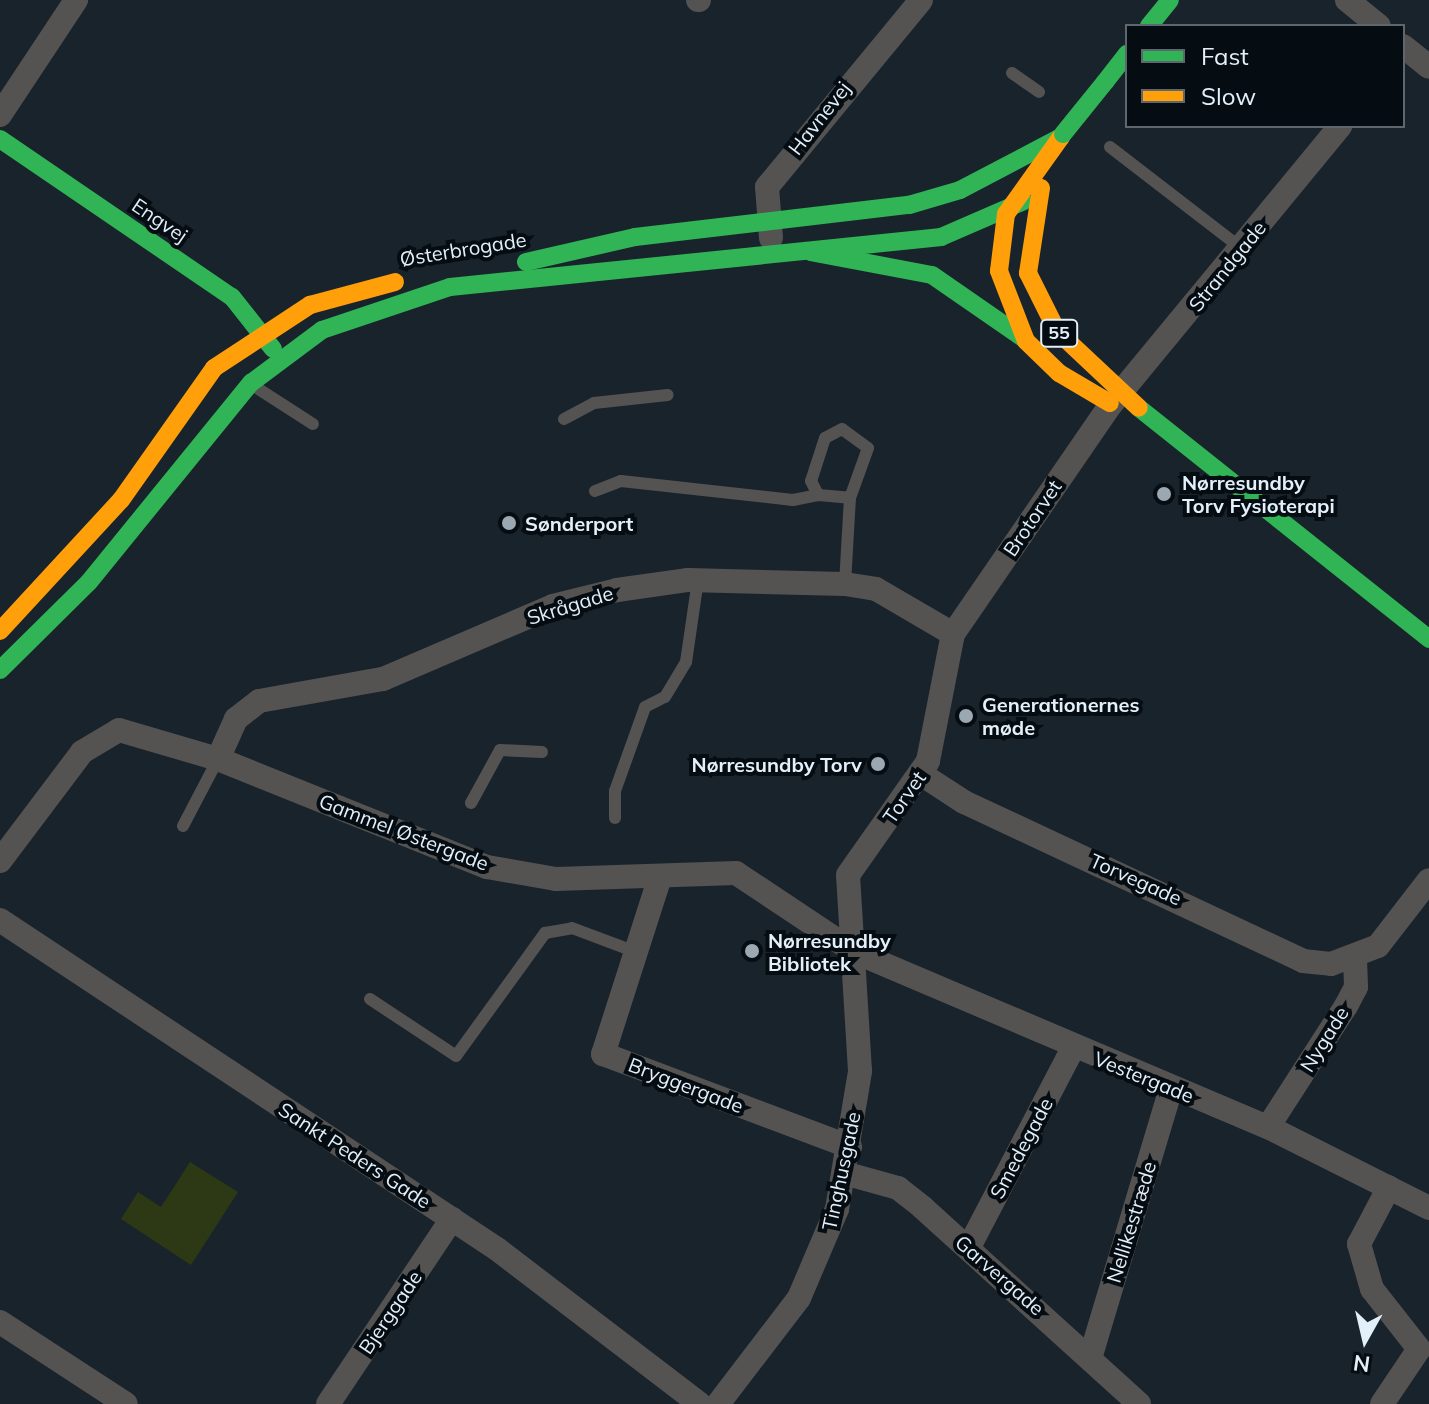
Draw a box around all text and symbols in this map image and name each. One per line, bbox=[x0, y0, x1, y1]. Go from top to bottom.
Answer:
legend bbox=[1125, 24, 1405, 128]
text: Fast bbox=[1201, 41, 1249, 71]
street label: Havnevej bbox=[783, 77, 855, 159]
text: Slow bbox=[1201, 81, 1256, 111]
street label: Engvej bbox=[128, 193, 192, 247]
street label: Strandgade bbox=[1183, 216, 1271, 316]
street label: Østerbrogade bbox=[398, 227, 528, 271]
road number: 55 bbox=[1039, 319, 1079, 347]
place label: Nørresundby Torv Fysioterapi bbox=[1182, 470, 1335, 517]
street label: Brotorvet bbox=[998, 475, 1066, 561]
marker: Nørresundby Torv Fysioterapi bbox=[1153, 483, 1175, 505]
place label: Sønderport bbox=[525, 511, 633, 535]
marker: Sønderport bbox=[500, 514, 518, 532]
street label: Skrågade bbox=[524, 581, 616, 629]
place label: Generationernes møde bbox=[982, 692, 1139, 739]
marker: Generationernes møde bbox=[957, 707, 975, 725]
place label: Nørresundby Torv bbox=[692, 752, 862, 776]
marker: Nørresundby Torv bbox=[869, 755, 887, 773]
street label: Torvet bbox=[877, 766, 931, 828]
street label: Gammel Østergade bbox=[316, 789, 492, 875]
street label: Torvegade bbox=[1086, 848, 1186, 910]
place label: Nørresundby Bibliotek bbox=[768, 928, 891, 975]
marker: Nørresundby Bibliotek bbox=[743, 942, 761, 960]
street label: Nygade bbox=[1295, 1002, 1353, 1076]
street label: Vestergade bbox=[1091, 1046, 1197, 1108]
street label: Bryggergade bbox=[625, 1052, 747, 1118]
street label: Smedegade bbox=[984, 1093, 1058, 1203]
street label: Sankt Peders Gade bbox=[274, 1097, 436, 1213]
street label: Tinghusgade bbox=[817, 1109, 865, 1233]
street label: Nellikestræde bbox=[1101, 1158, 1161, 1286]
street label: Garvergade bbox=[951, 1230, 1049, 1320]
street label: Bjerggade bbox=[353, 1266, 427, 1358]
north arrow bbox=[1325, 1300, 1405, 1380]
text: N bbox=[1351, 1349, 1372, 1379]

